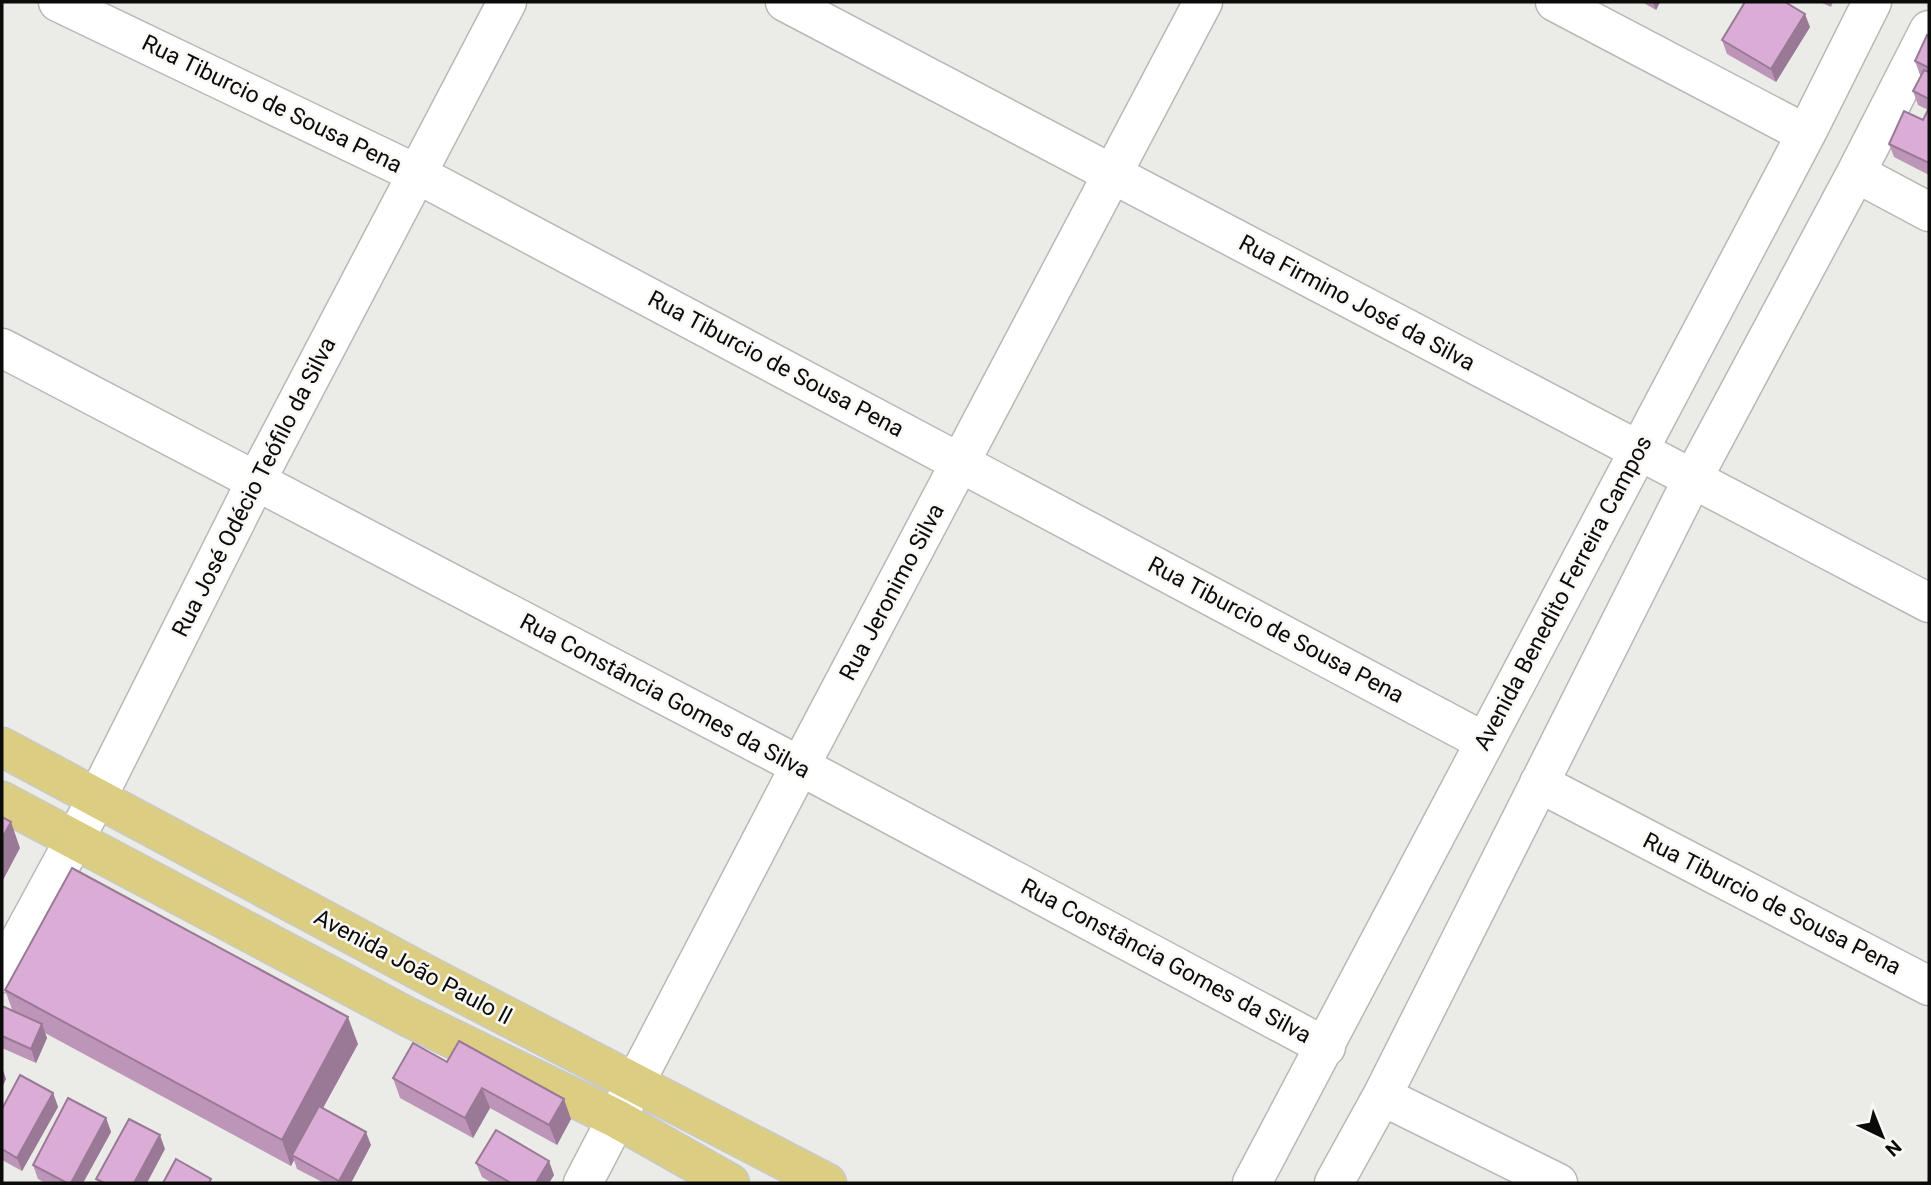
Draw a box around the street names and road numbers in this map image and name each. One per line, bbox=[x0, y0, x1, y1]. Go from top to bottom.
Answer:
street label: Rua Tiburcio de Sousa Pena bbox=[138, 29, 406, 179]
street label: Rua Firmino José da Silva bbox=[1234, 229, 1480, 377]
street label: Rua Tiburcio de Sousa Pena bbox=[644, 285, 908, 443]
street label: Rua José Odécio Teófilo da Silva bbox=[167, 333, 341, 641]
street label: Avenida Benedito Ferreira Campos bbox=[1468, 431, 1658, 755]
street label: Rua Jeronimo Silva bbox=[834, 499, 950, 685]
street label: Rua Tiburcio de Sousa Pena bbox=[1144, 551, 1408, 709]
street label: Rua Constância Gomes da Silva bbox=[515, 608, 815, 784]
street label: Rua Tiburcio de Sousa Pena bbox=[1639, 827, 1905, 981]
street label: Rua Constância Gomes da Silva bbox=[1016, 873, 1316, 1049]
street label: Avenida João Paulo ll bbox=[310, 904, 516, 1030]

